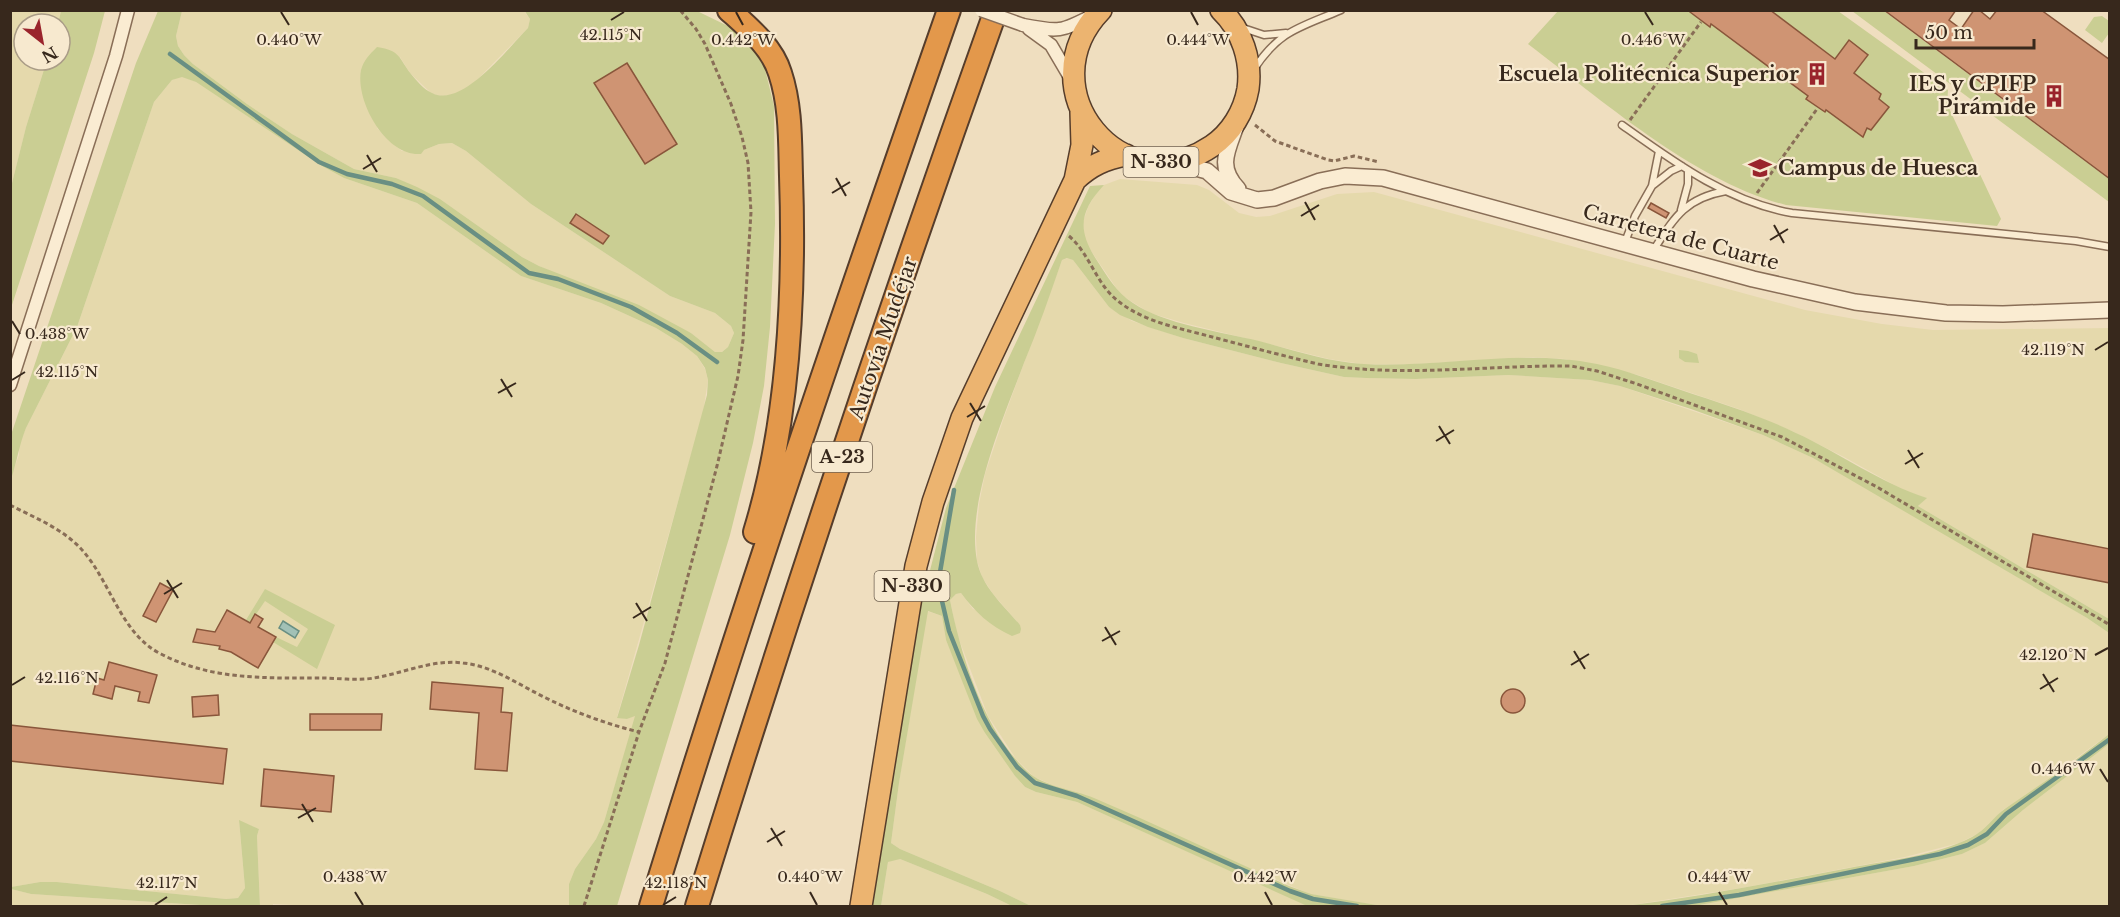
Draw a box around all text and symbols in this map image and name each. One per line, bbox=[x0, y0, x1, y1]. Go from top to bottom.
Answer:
north arrow bbox=[12, 12, 72, 72]
scale bar bbox=[1916, 12, 2034, 50]
text: 50 m bbox=[1925, 22, 1973, 44]
text: 42.115°N bbox=[580, 25, 642, 44]
text: 0.440°W bbox=[256, 30, 322, 49]
text: 0.442°W bbox=[711, 30, 775, 49]
text: 0.444°W bbox=[1166, 30, 1230, 49]
text: 0.446°W bbox=[1621, 30, 1686, 49]
text: N bbox=[38, 42, 61, 67]
building icon: Escuela Politécnica Superior bbox=[1804, 61, 1830, 87]
place label: Escuela Politécnica Superior bbox=[1498, 62, 1799, 86]
place label: IES y CPIFP Pirámide bbox=[1909, 72, 2036, 119]
building icon: IES y CPIFP Pirámide bbox=[2041, 83, 2067, 109]
road number: N-330 bbox=[1124, 147, 1198, 177]
school or university icon: Campus de Huesca bbox=[1747, 155, 1773, 181]
place label: Campus de Huesca bbox=[1778, 156, 1979, 180]
street label: Carretera de Cuarte bbox=[1580, 199, 1782, 275]
street label: Autovía Mudéjar bbox=[844, 253, 922, 424]
text: 0.438°W bbox=[25, 324, 90, 343]
text: 42.119°N bbox=[2021, 340, 2085, 359]
text: 42.115°N bbox=[36, 362, 98, 381]
road number: A-23 bbox=[812, 442, 872, 472]
road number: N-330 bbox=[874, 571, 950, 601]
text: 42.120°N bbox=[2019, 645, 2087, 664]
text: 42.116°N bbox=[35, 668, 99, 687]
text: 0.446°W bbox=[2031, 759, 2096, 778]
text: 0.438°W bbox=[323, 867, 388, 886]
text: 0.440°W bbox=[777, 867, 843, 886]
text: 0.442°W bbox=[1233, 867, 1297, 886]
text: 0.444°W bbox=[1687, 867, 1751, 886]
text: 42.117°N bbox=[136, 873, 198, 892]
text: 42.118°N bbox=[644, 873, 708, 892]

